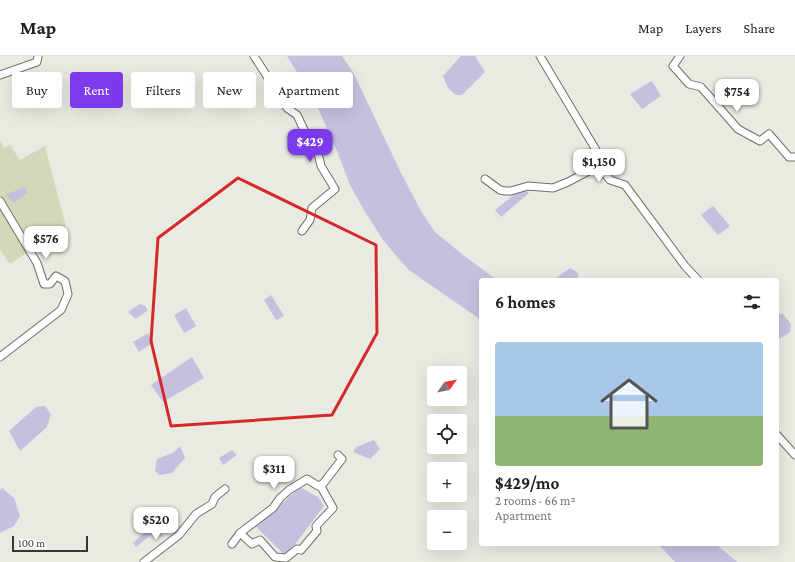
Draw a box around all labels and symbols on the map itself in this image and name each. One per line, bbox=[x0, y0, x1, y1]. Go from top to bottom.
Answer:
pin: $754 bbox=[713, 79, 761, 113]
pin: $429 bbox=[286, 129, 334, 163]
pin: $1,150 bbox=[566, 149, 632, 183]
pin: $576 bbox=[22, 226, 70, 260]
north arrow bbox=[427, 366, 467, 406]
pin: $311 bbox=[250, 456, 298, 490]
pin: $520 bbox=[132, 507, 180, 541]
scale bar bbox=[12, 534, 88, 553]

